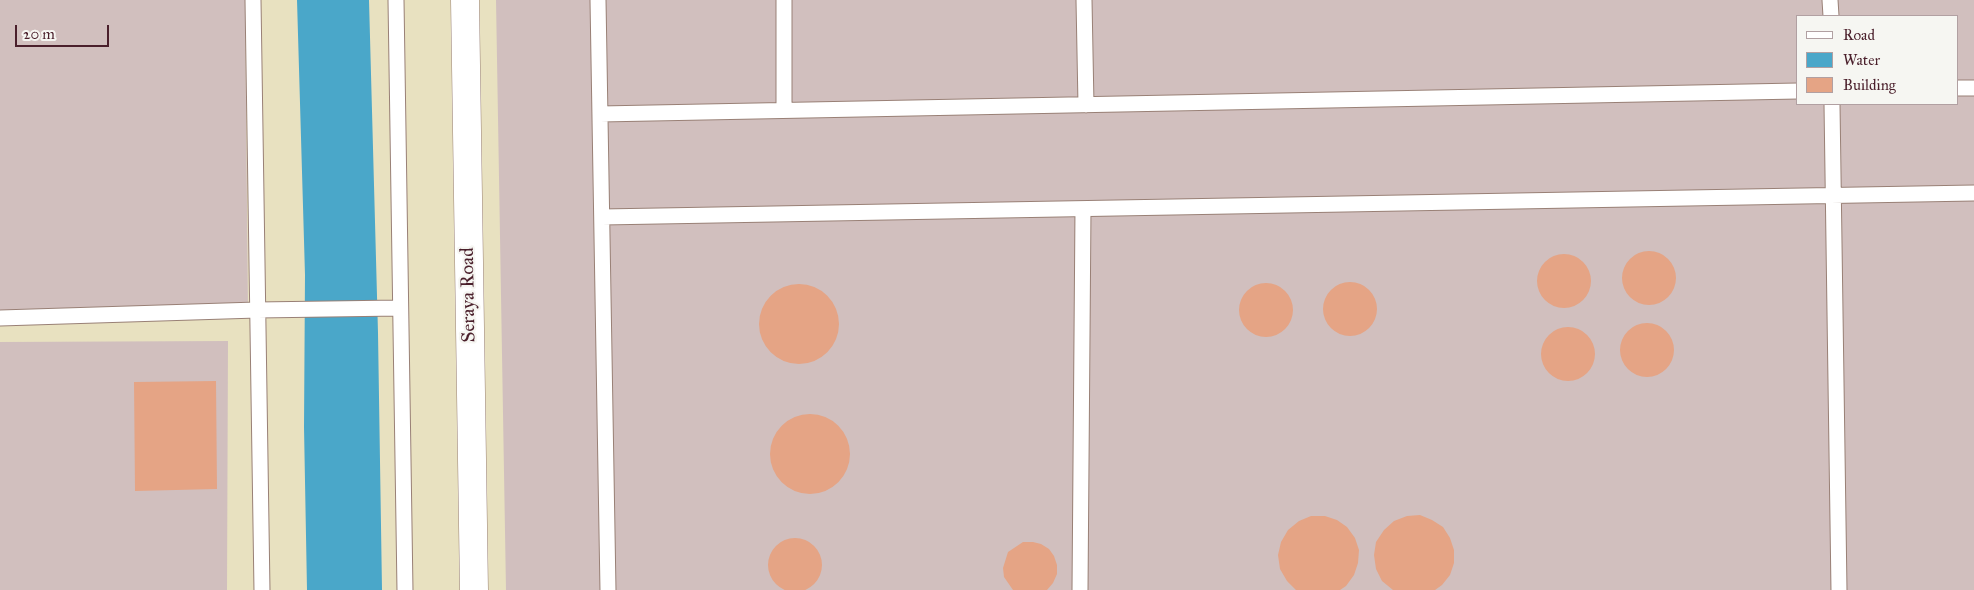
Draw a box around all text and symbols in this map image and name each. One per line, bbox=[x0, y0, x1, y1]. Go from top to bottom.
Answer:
scale bar bbox=[18, 15, 111, 47]
legend bbox=[1796, 15, 1959, 105]
text: 20 m bbox=[23, 25, 55, 43]
text: Road bbox=[1843, 26, 1875, 44]
text: Water bbox=[1843, 51, 1880, 69]
text: Building bbox=[1843, 76, 1896, 94]
street label: Seraya Road bbox=[457, 247, 481, 343]

